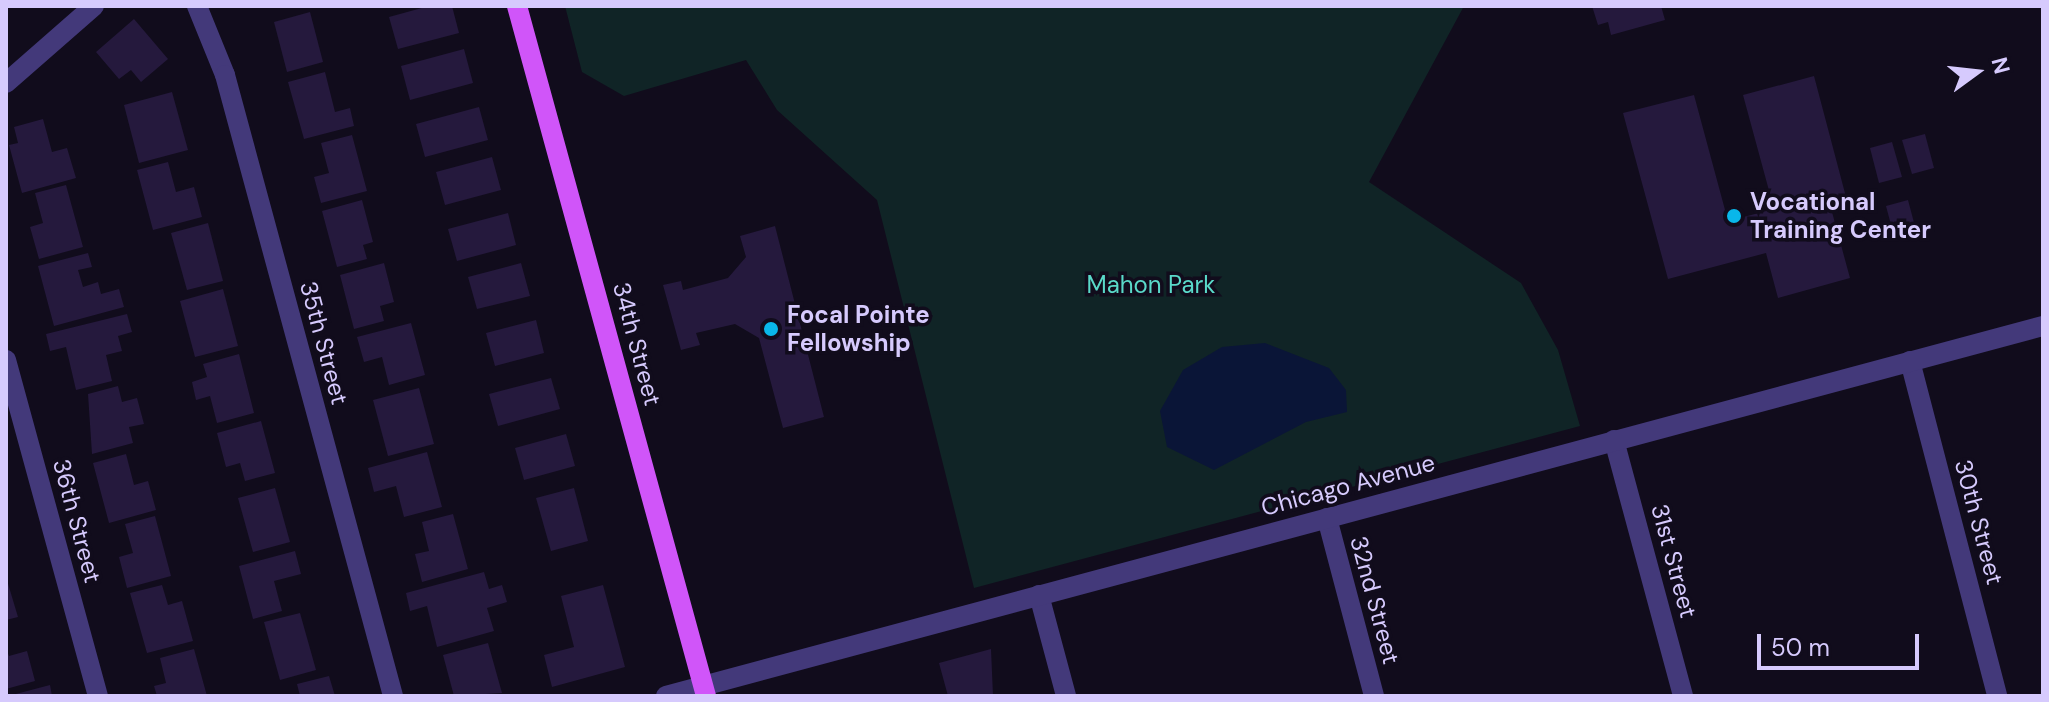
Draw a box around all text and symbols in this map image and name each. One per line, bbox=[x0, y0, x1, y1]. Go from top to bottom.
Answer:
north arrow bbox=[1937, 32, 2017, 112]
text: N bbox=[1985, 54, 2017, 77]
place label: Vocational Training Center bbox=[1750, 188, 1931, 244]
marker: Vocational Training Center bbox=[1725, 207, 1743, 225]
park label: Mahon Park bbox=[1087, 271, 1215, 299]
street label: 35th Street bbox=[294, 278, 354, 408]
street label: 34th Street bbox=[607, 279, 667, 409]
place label: Focal Pointe Fellowship bbox=[787, 301, 930, 357]
marker: Focal Pointe Fellowship bbox=[762, 320, 780, 338]
street label: Chicago Avenue bbox=[1258, 448, 1438, 522]
street label: 36th Street bbox=[47, 456, 107, 586]
street label: 30th Street bbox=[1948, 456, 2010, 588]
street label: 31st Street bbox=[1645, 501, 1703, 621]
street label: 32nd Street bbox=[1344, 533, 1406, 667]
scale bar bbox=[1761, 618, 1923, 668]
text: 50 m bbox=[1771, 632, 1830, 663]

